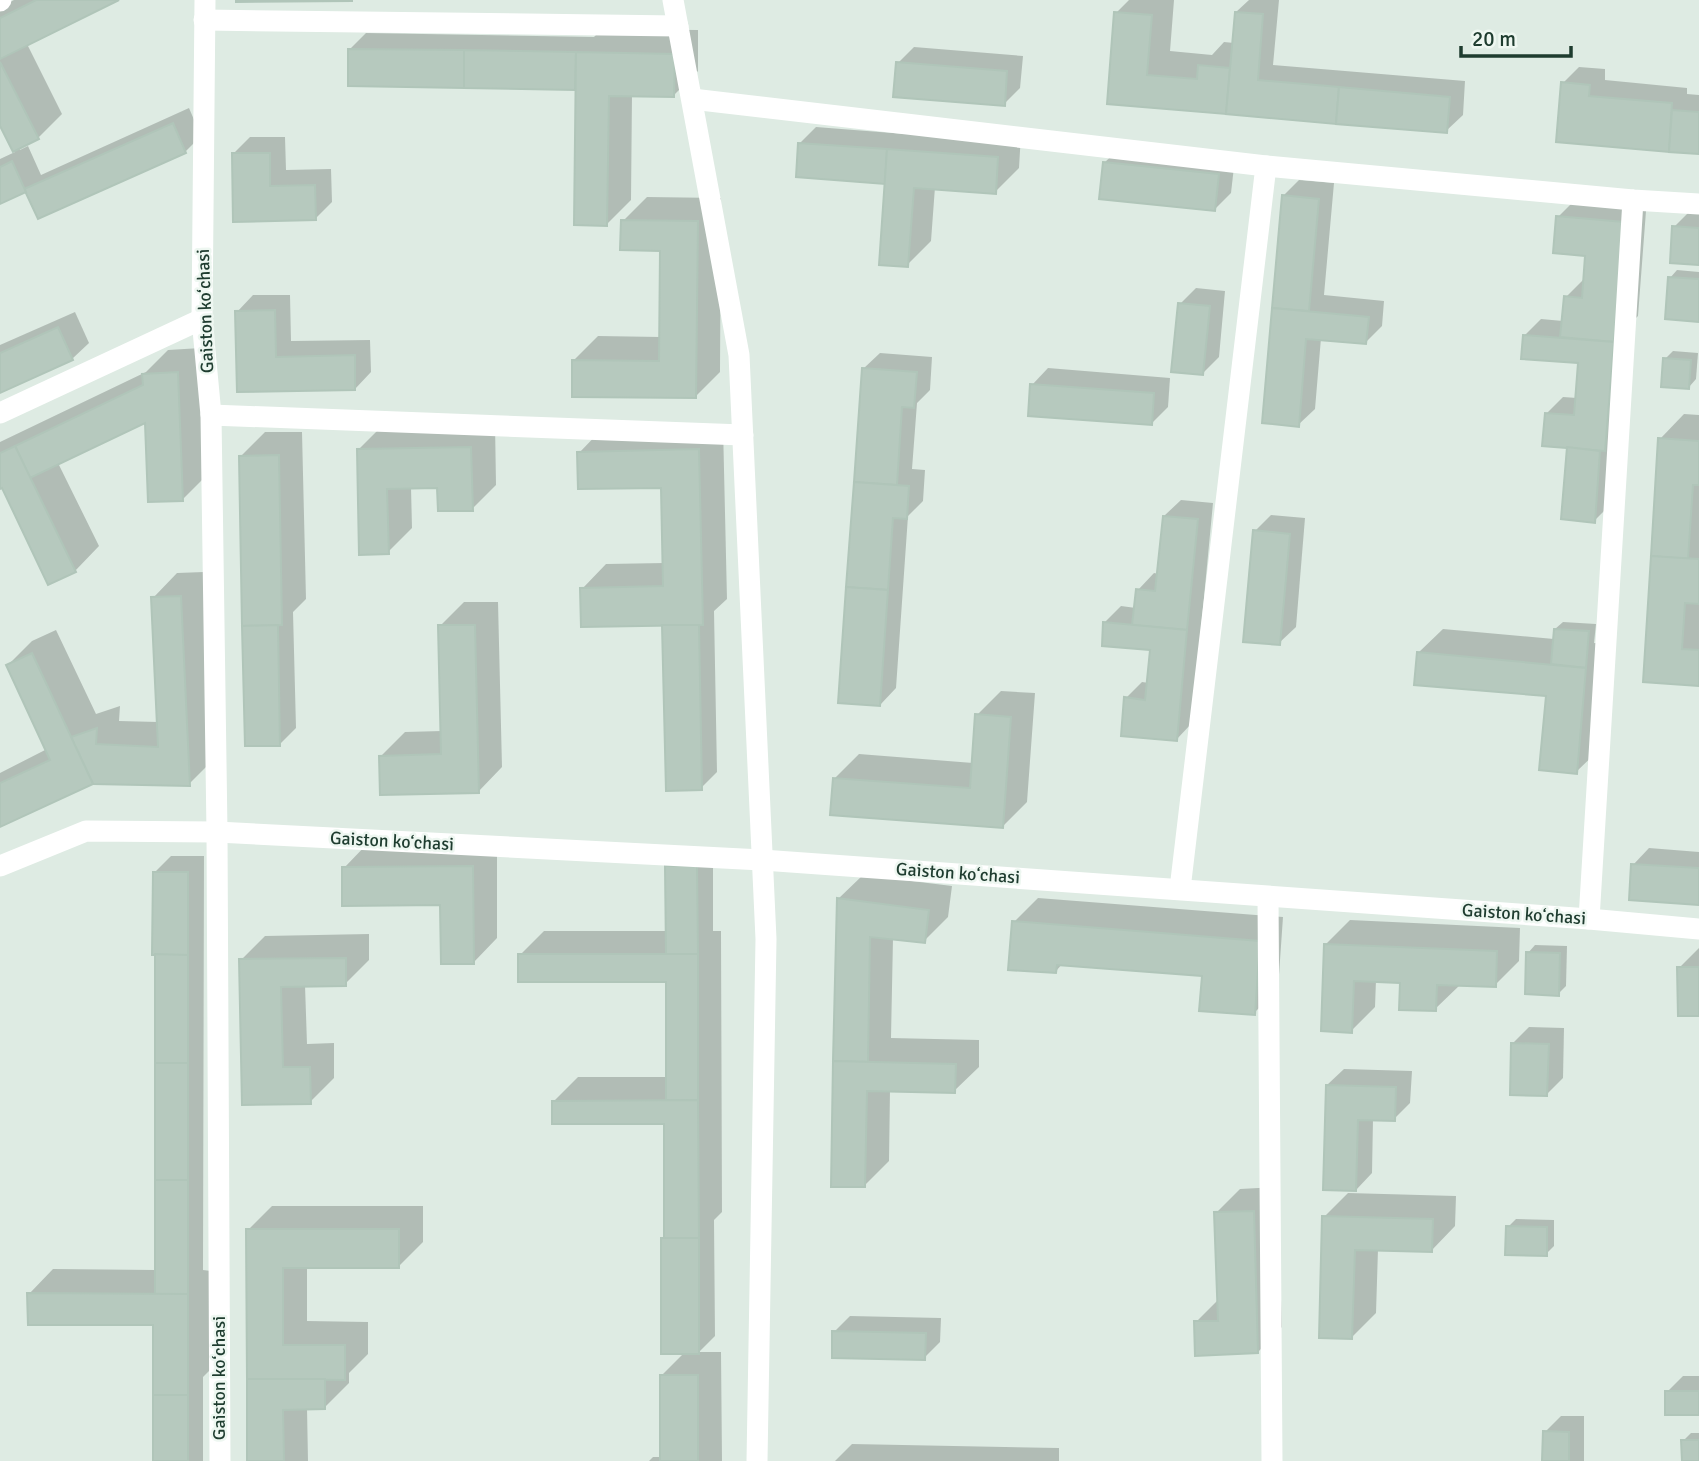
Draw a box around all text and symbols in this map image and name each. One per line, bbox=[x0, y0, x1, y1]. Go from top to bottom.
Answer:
scale bar bbox=[1461, 14, 1571, 58]
text: 20 m bbox=[1472, 26, 1516, 52]
street label: Gaiston koʻchasi bbox=[192, 249, 218, 373]
street label: Gaiston koʻchasi bbox=[329, 827, 455, 855]
street label: Gaiston koʻchasi bbox=[895, 858, 1021, 888]
street label: Gaiston koʻchasi bbox=[1461, 899, 1587, 929]
street label: Gaiston koʻchasi bbox=[208, 1316, 230, 1440]

